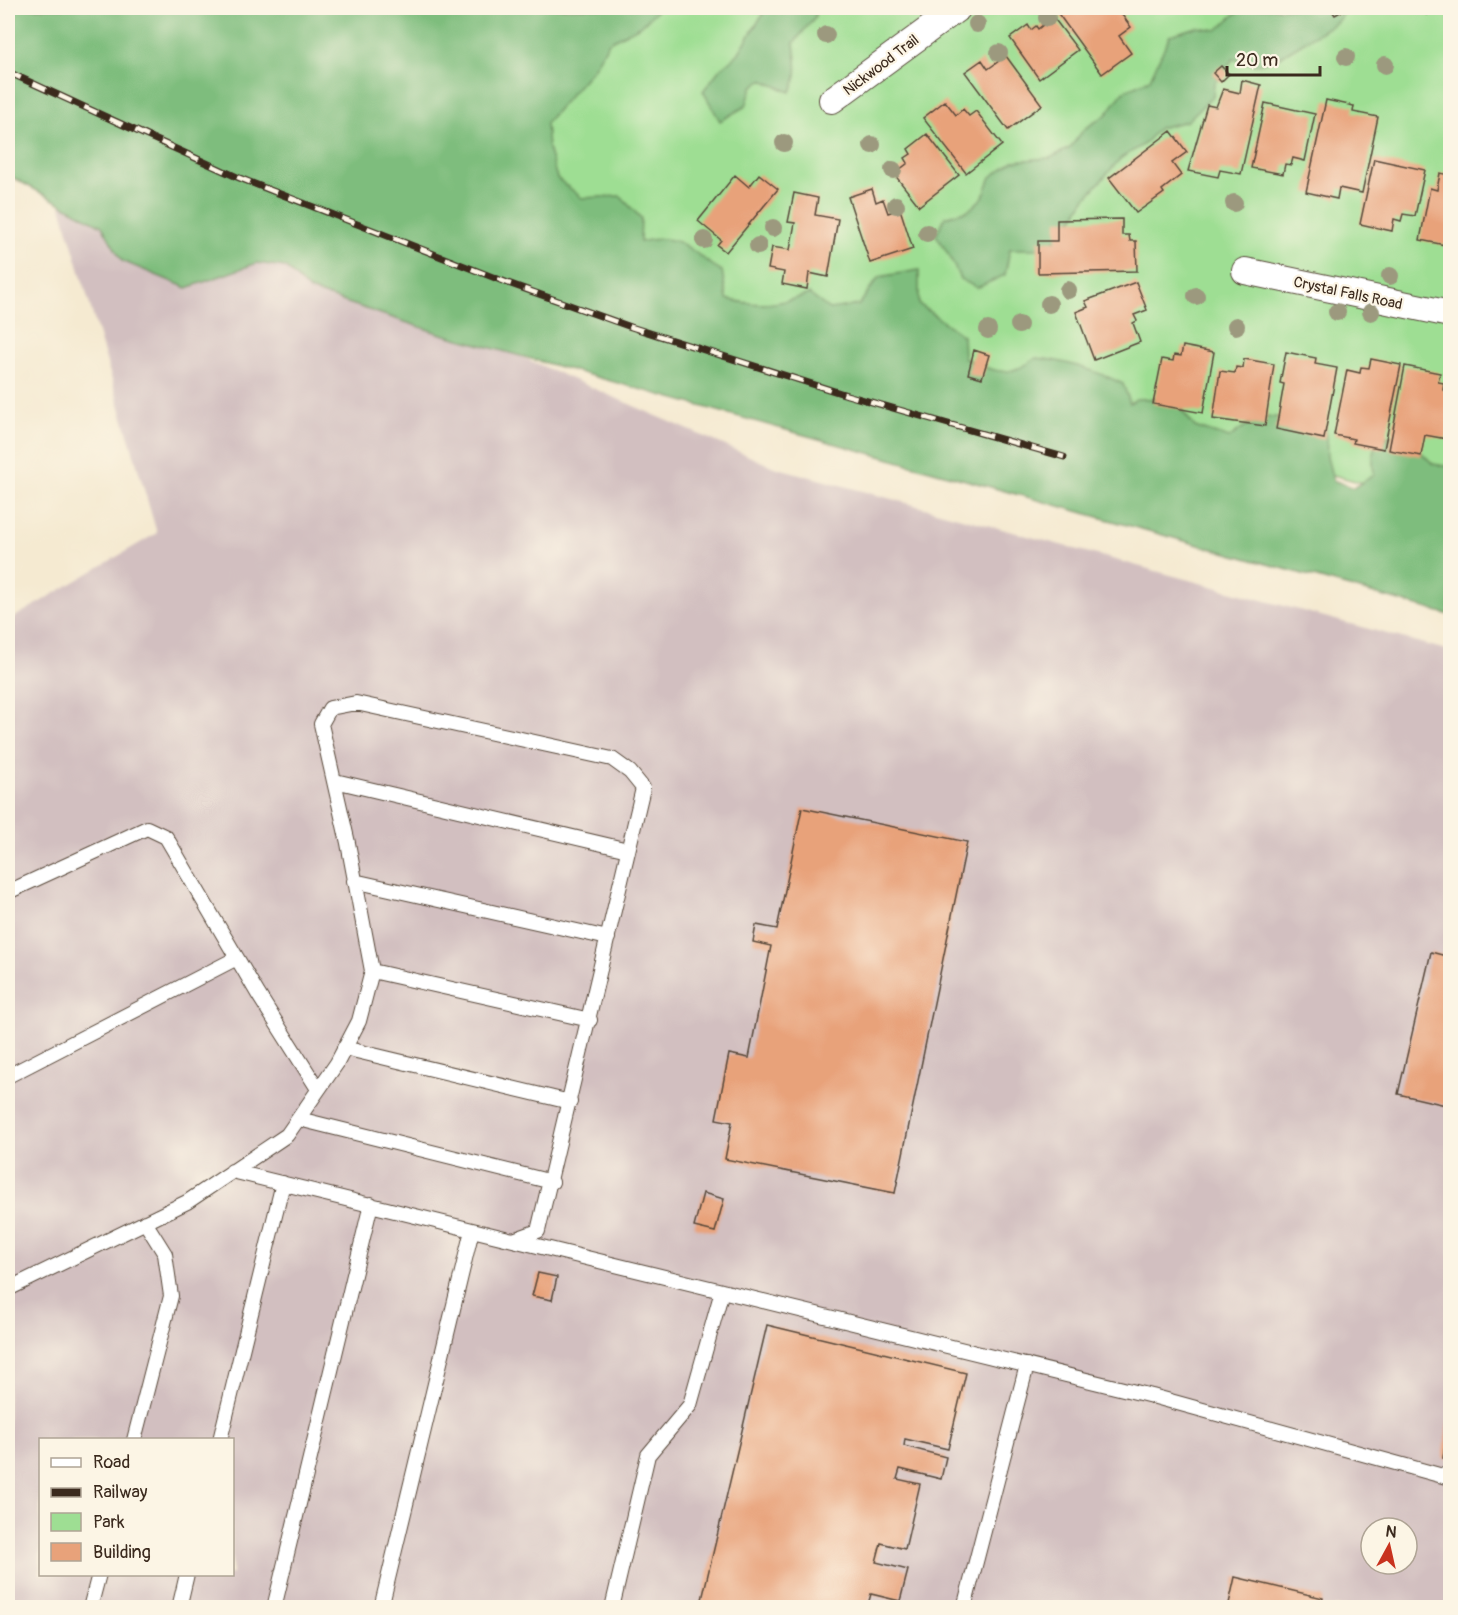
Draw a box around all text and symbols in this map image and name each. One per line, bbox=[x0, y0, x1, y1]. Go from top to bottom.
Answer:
street label: Nickwood Trail bbox=[840, 31, 923, 100]
scale bar bbox=[1227, 39, 1320, 77]
text: 20 m bbox=[1236, 49, 1278, 72]
street label: Crystal Falls Road bbox=[1292, 273, 1404, 314]
legend bbox=[39, 1438, 234, 1576]
text: Road bbox=[93, 1451, 130, 1474]
text: Railway bbox=[93, 1481, 148, 1504]
text: Park bbox=[93, 1511, 125, 1534]
north arrow bbox=[1359, 1516, 1419, 1576]
text: N bbox=[1384, 1521, 1398, 1543]
text: Building bbox=[93, 1541, 151, 1564]

